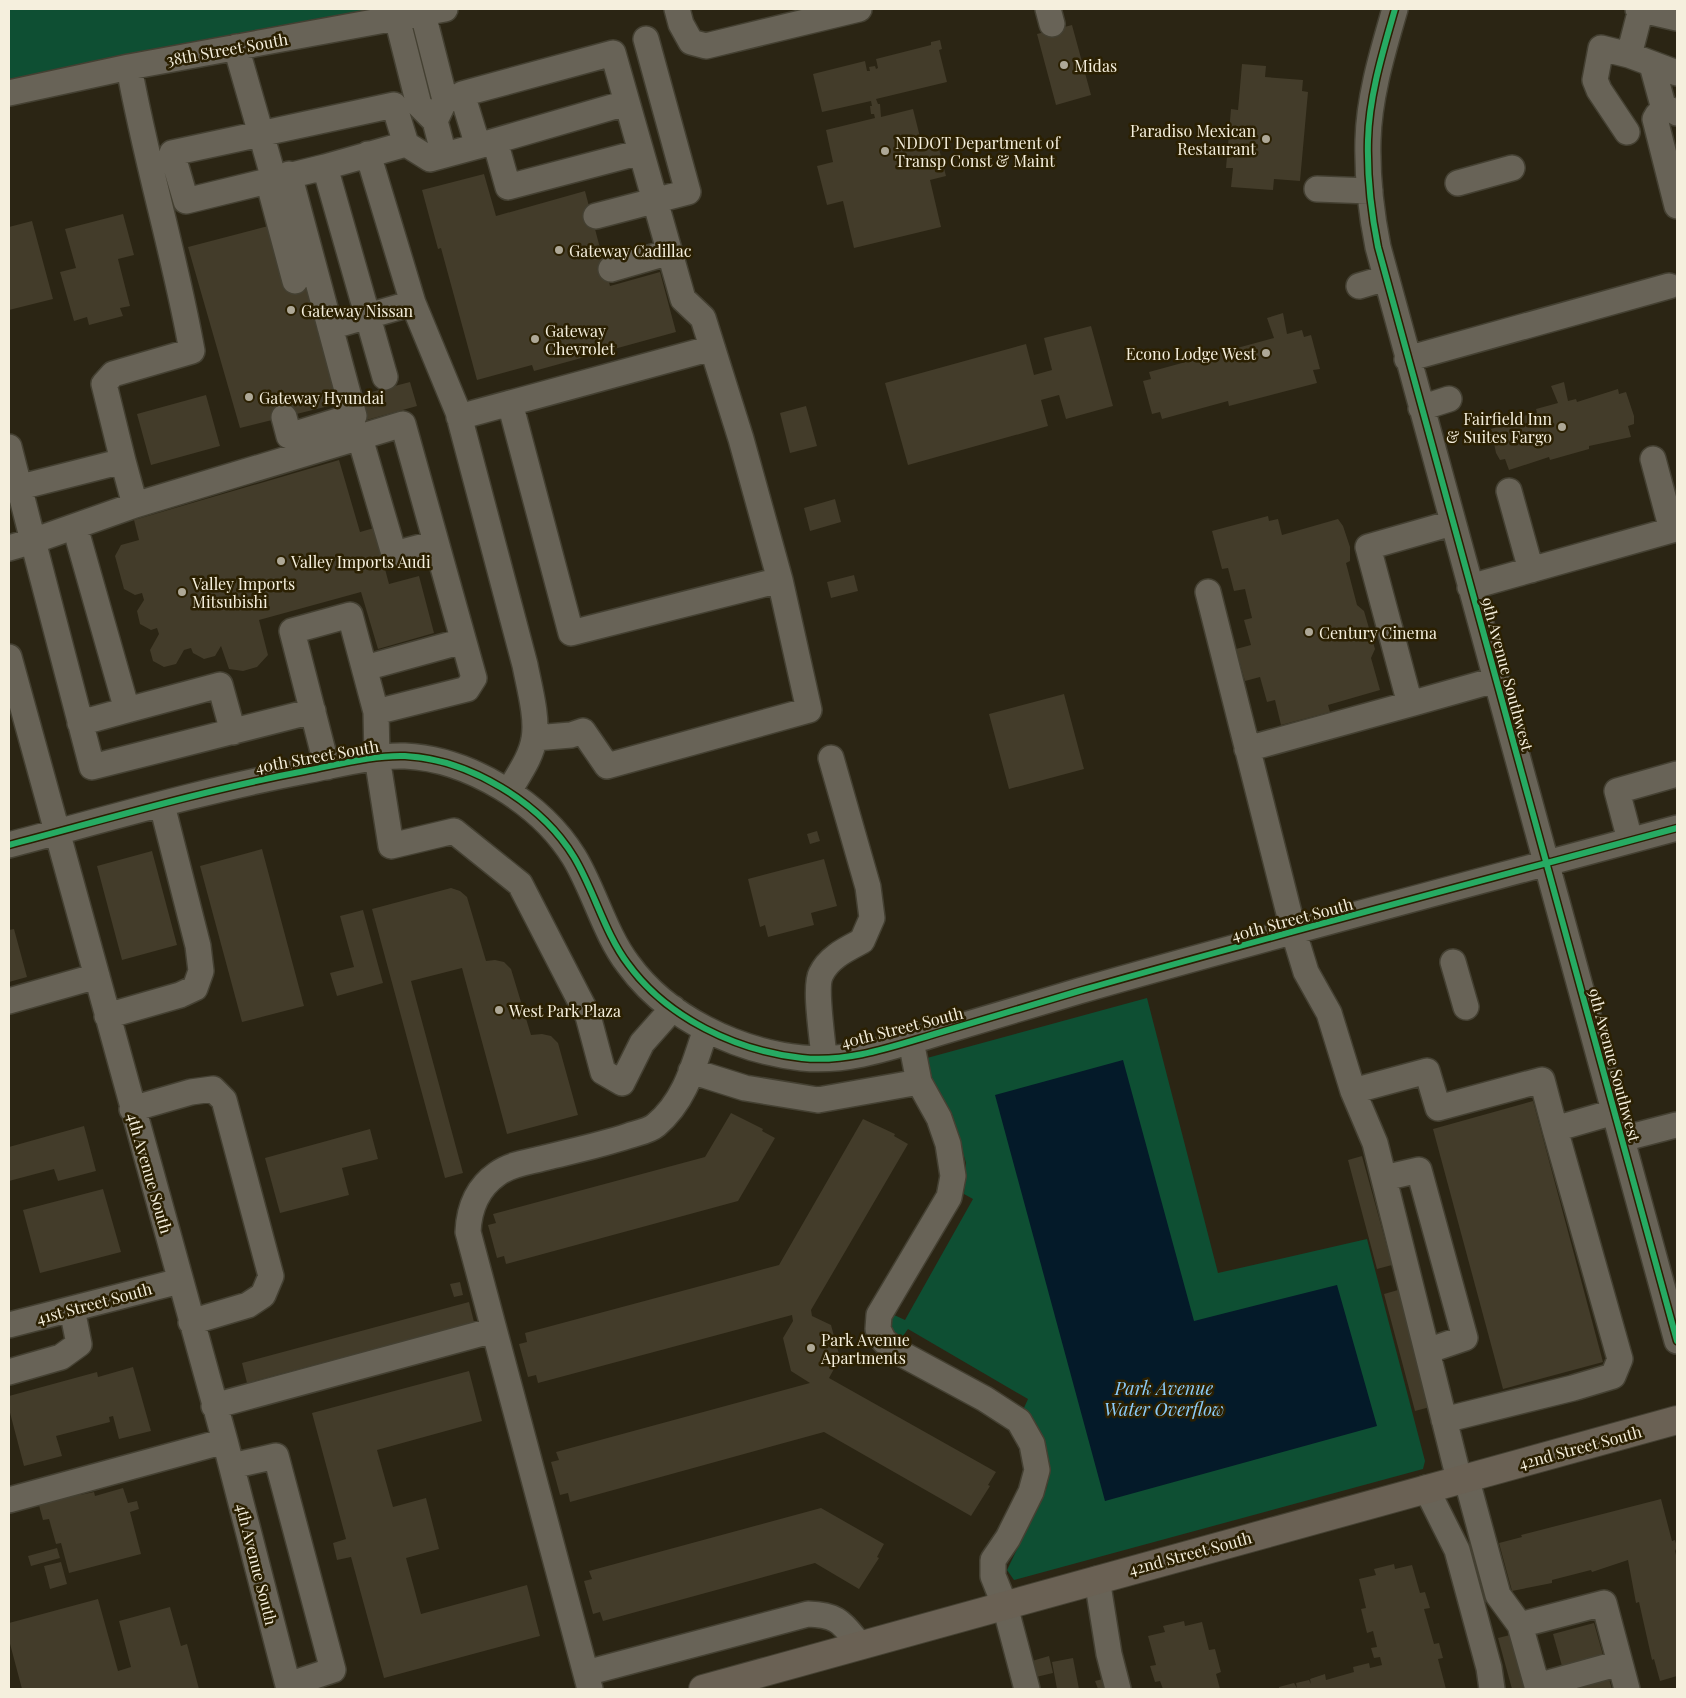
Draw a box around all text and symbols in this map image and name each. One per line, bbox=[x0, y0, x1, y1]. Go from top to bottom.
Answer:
street label: 38th Street South bbox=[165, 28, 290, 70]
place label: Midas bbox=[1074, 55, 1117, 76]
marker: Midas bbox=[1058, 59, 1070, 71]
place label: Paradiso Mexican Restaurant bbox=[1130, 120, 1256, 159]
place label: NDDOT Department of Transp Const & Maint bbox=[895, 132, 1061, 171]
marker: Paradiso Mexican Restaurant bbox=[1260, 133, 1272, 145]
marker: NDDOT Department of Transp Const & Maint bbox=[879, 145, 891, 157]
place label: Gateway Cadillac bbox=[569, 240, 692, 261]
marker: Gateway Cadillac bbox=[553, 244, 565, 256]
place label: Gateway Nissan bbox=[301, 300, 414, 321]
marker: Gateway Nissan bbox=[285, 304, 297, 316]
place label: Gateway Chevrolet bbox=[545, 320, 615, 359]
marker: Gateway Chevrolet bbox=[529, 333, 541, 345]
place label: Econo Lodge West bbox=[1126, 343, 1256, 364]
marker: Econo Lodge West bbox=[1260, 347, 1272, 359]
place label: Gateway Hyundai bbox=[259, 387, 385, 408]
marker: Gateway Hyundai bbox=[243, 391, 255, 403]
place label: Fairfield Inn & Suites Fargo bbox=[1446, 408, 1552, 447]
marker: Fairfield Inn & Suites Fargo bbox=[1556, 421, 1568, 433]
place label: Valley Imports Audi bbox=[290, 551, 431, 572]
marker: Valley Imports Audi bbox=[275, 555, 287, 567]
place label: Valley Imports Mitsubishi bbox=[191, 573, 295, 612]
marker: Valley Imports Mitsubishi bbox=[176, 586, 188, 598]
street label: 9th Avenue Southwest bbox=[1477, 595, 1539, 753]
place label: Century Cinema bbox=[1319, 622, 1437, 643]
marker: Century Cinema bbox=[1303, 626, 1315, 638]
street label: 40th Street South bbox=[254, 735, 381, 777]
street label: 40th Street South bbox=[1229, 893, 1356, 945]
street label: 9th Avenue Southwest bbox=[1584, 986, 1646, 1144]
place label: West Park Plaza bbox=[508, 1000, 621, 1021]
street label: 40th Street South bbox=[839, 1002, 966, 1052]
marker: West Park Plaza bbox=[493, 1004, 505, 1016]
street label: 4th Avenue South bbox=[123, 1110, 177, 1237]
street label: 41st Street South bbox=[34, 1277, 155, 1329]
place label: Park Avenue Apartments bbox=[820, 1329, 910, 1368]
marker: Park Avenue Apartments bbox=[805, 1342, 817, 1354]
water label: Park Avenue Water Overflow bbox=[1104, 1376, 1224, 1421]
street label: 42nd Street South bbox=[1516, 1420, 1645, 1474]
street label: 4th Avenue South bbox=[232, 1501, 282, 1628]
street label: 42nd Street South bbox=[1126, 1526, 1255, 1580]

